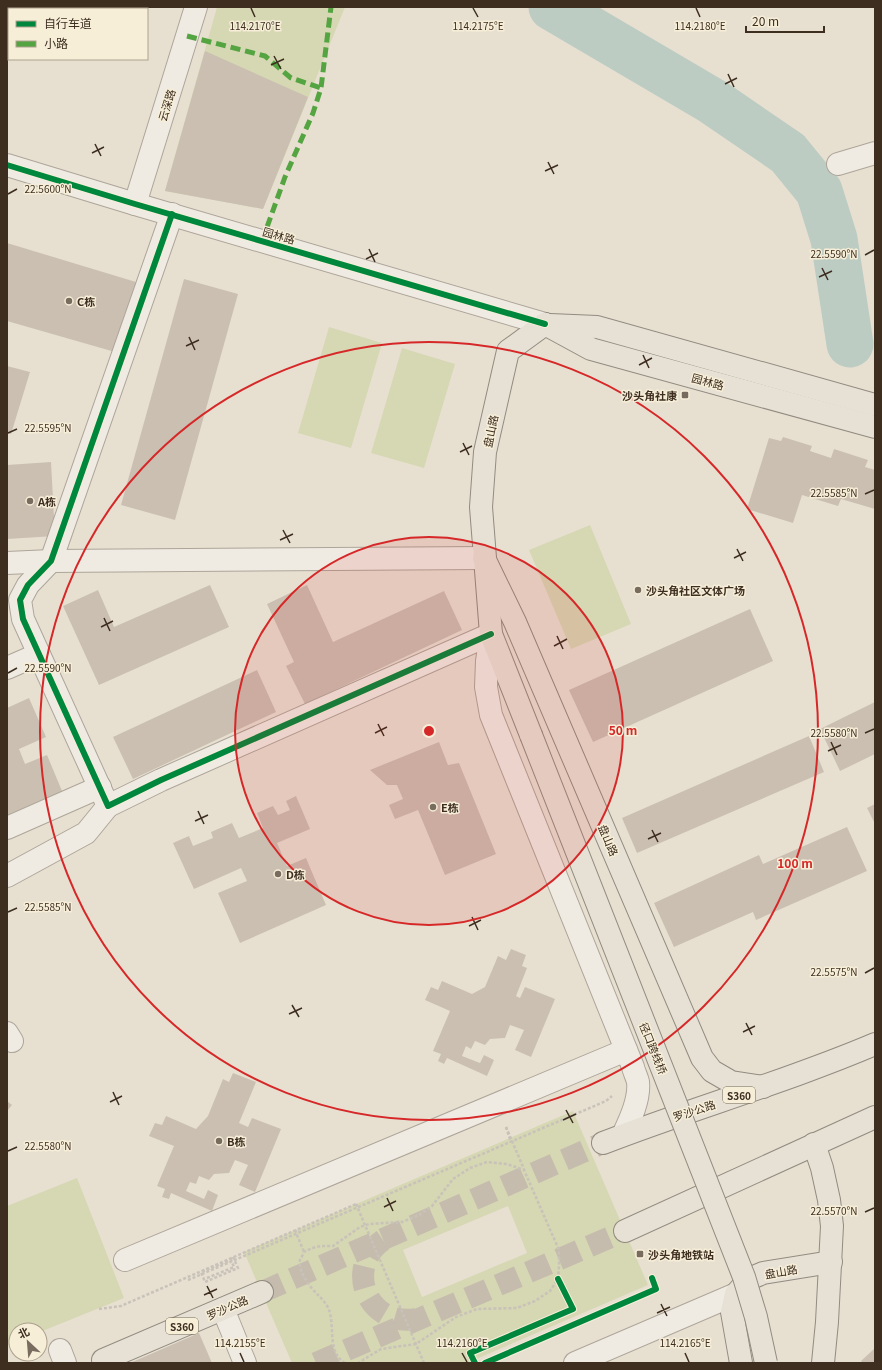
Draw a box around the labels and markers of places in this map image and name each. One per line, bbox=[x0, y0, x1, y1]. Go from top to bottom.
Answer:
place label: C栋 bbox=[77, 293, 95, 309]
marker: C栋 bbox=[64, 296, 74, 306]
place label: 沙头角社康 bbox=[622, 387, 677, 403]
marker: 沙头角社康 bbox=[680, 390, 690, 400]
place label: A栋 bbox=[37, 493, 56, 509]
marker: A栋 bbox=[25, 496, 35, 506]
place label: 沙头角社区文体广场 bbox=[646, 582, 745, 598]
marker: 沙头角社区文体广场 bbox=[633, 585, 643, 595]
centre of rings bbox=[422, 724, 436, 738]
place label: E栋 bbox=[441, 799, 459, 815]
marker: E栋 bbox=[428, 802, 438, 812]
place label: D栋 bbox=[286, 866, 305, 882]
marker: D栋 bbox=[273, 869, 283, 879]
place label: B栋 bbox=[227, 1133, 246, 1149]
marker: B栋 bbox=[214, 1136, 224, 1146]
place label: 沙头角地铁站 bbox=[648, 1246, 714, 1262]
marker: 沙头角地铁站 bbox=[635, 1249, 645, 1259]

